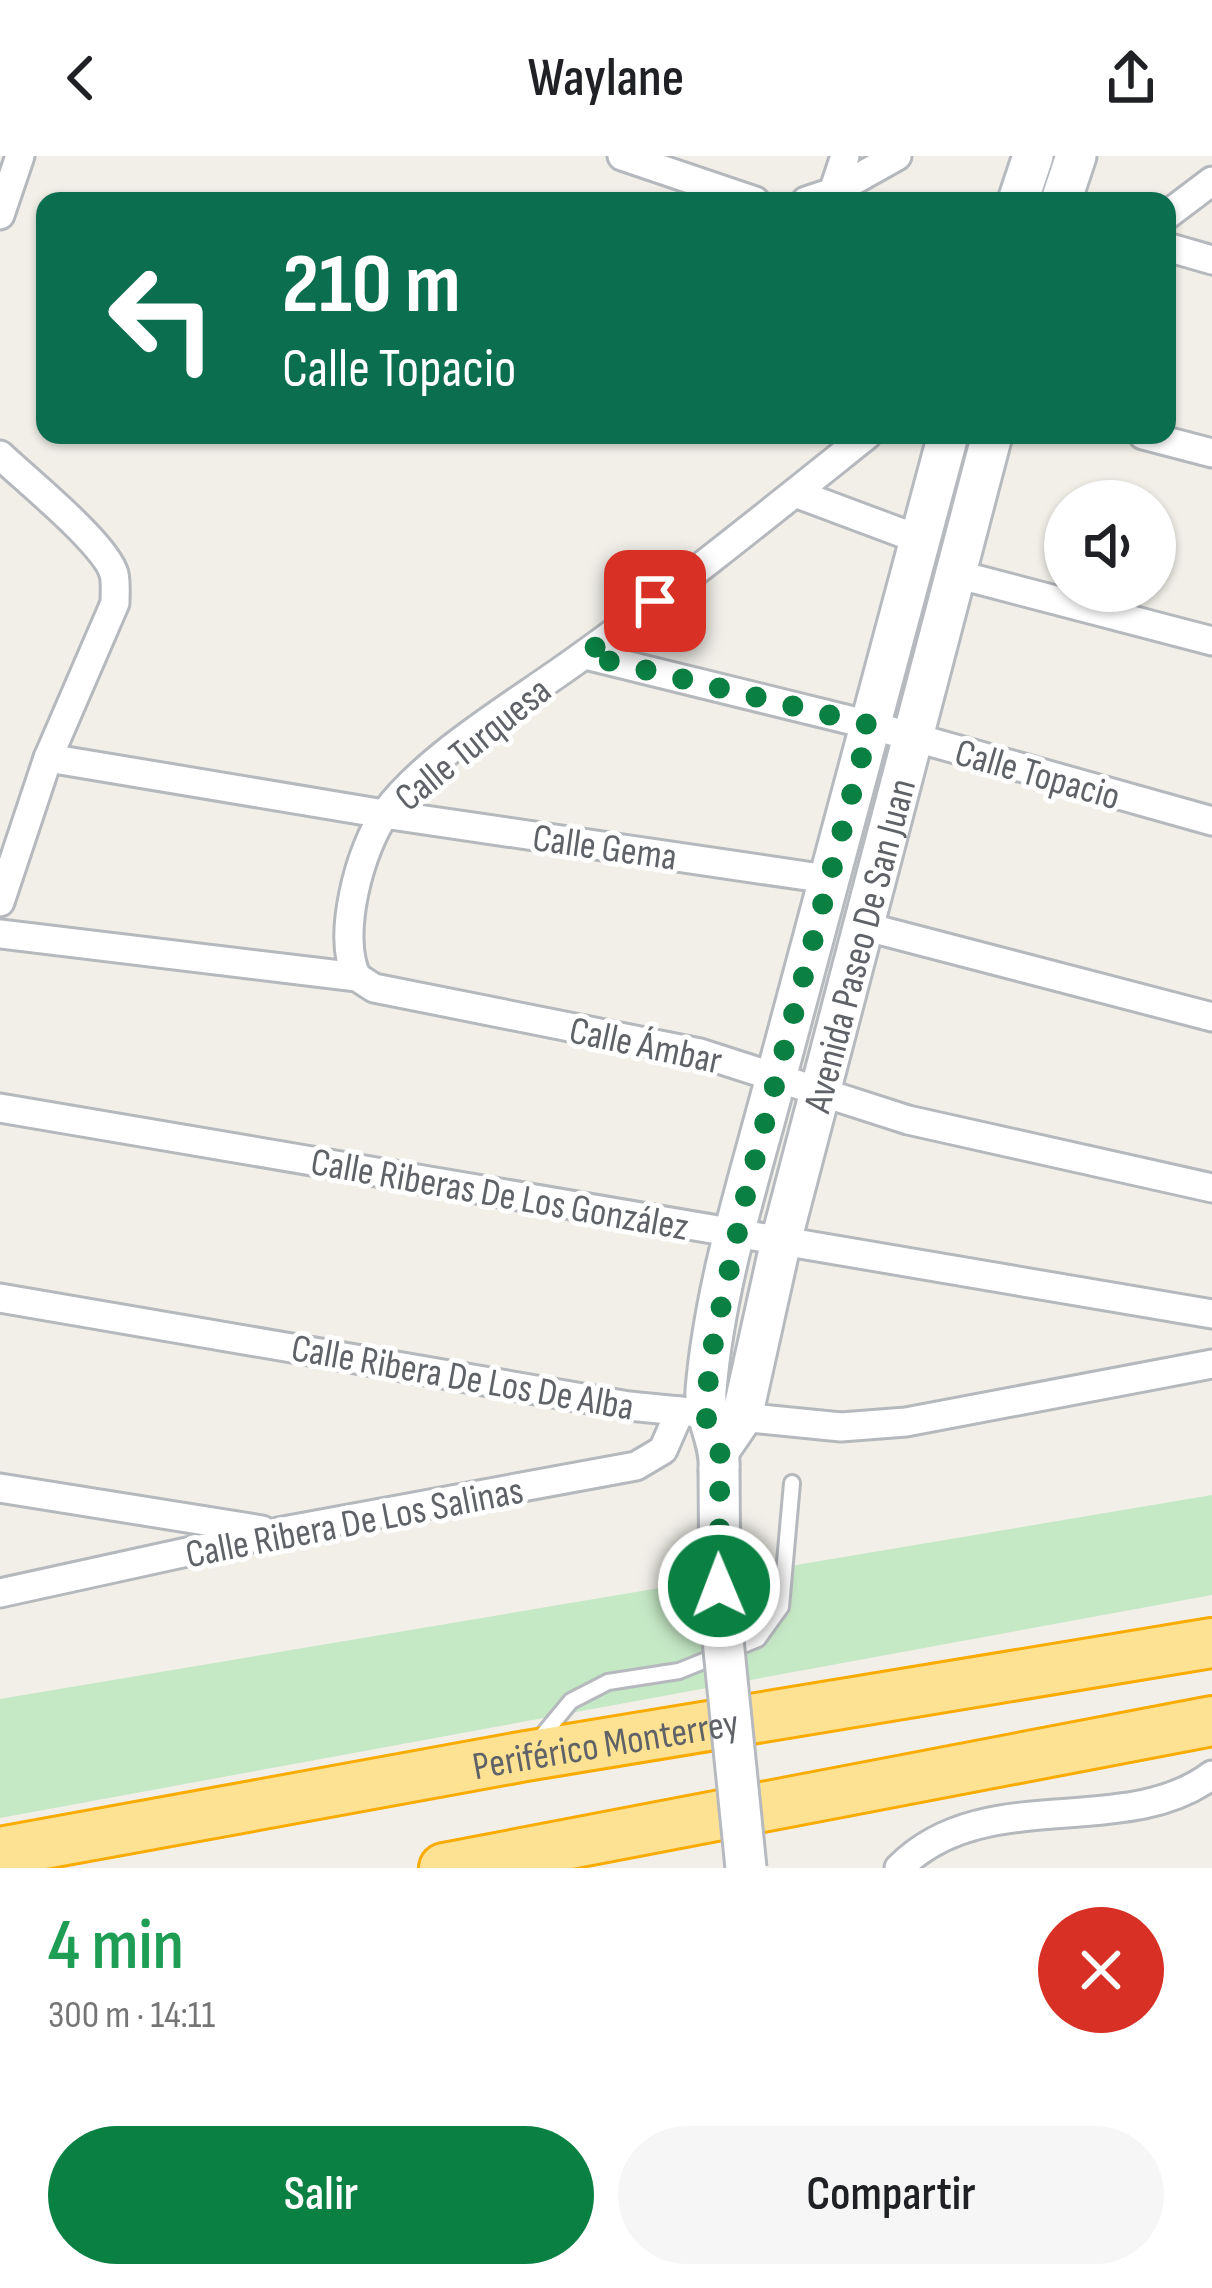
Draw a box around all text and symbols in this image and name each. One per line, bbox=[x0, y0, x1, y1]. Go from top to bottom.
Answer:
icon: back bbox=[48, 45, 114, 111]
icon: share bbox=[1098, 45, 1164, 111]
text: Waylane bbox=[528, 46, 684, 111]
text: 210 m bbox=[282, 235, 461, 336]
icon: left bbox=[84, 240, 240, 396]
text: Calle Topacio bbox=[282, 337, 516, 402]
map controls bbox=[1044, 480, 1176, 612]
button: sound bbox=[1044, 480, 1176, 612]
pin bbox=[604, 550, 706, 652]
icon: arrive bbox=[622, 568, 688, 634]
street label: Calle Turquesa bbox=[386, 668, 561, 822]
street label: Calle Topacio bbox=[949, 729, 1125, 821]
street label: Avenida Paseo De San Juan bbox=[794, 774, 927, 1119]
street label: Calle Gema bbox=[530, 815, 680, 882]
street label: Calle Ámbar bbox=[565, 1007, 726, 1085]
street label: Calle Riberas De Los González bbox=[307, 1139, 692, 1252]
street label: Calle Ribera De Los De Alba bbox=[288, 1325, 637, 1432]
street label: Calle Ribera De Los Salinas bbox=[182, 1468, 527, 1579]
position arrow bbox=[656, 1523, 782, 1649]
street label: Periférico Monterrey bbox=[469, 1700, 742, 1791]
text: 4 min bbox=[48, 1903, 184, 1990]
button: close bbox=[1038, 1907, 1164, 2033]
text: 300 m · 14:11 bbox=[48, 1992, 215, 2039]
button: Salir bbox=[48, 2126, 594, 2264]
button: Compartir bbox=[618, 2126, 1164, 2264]

